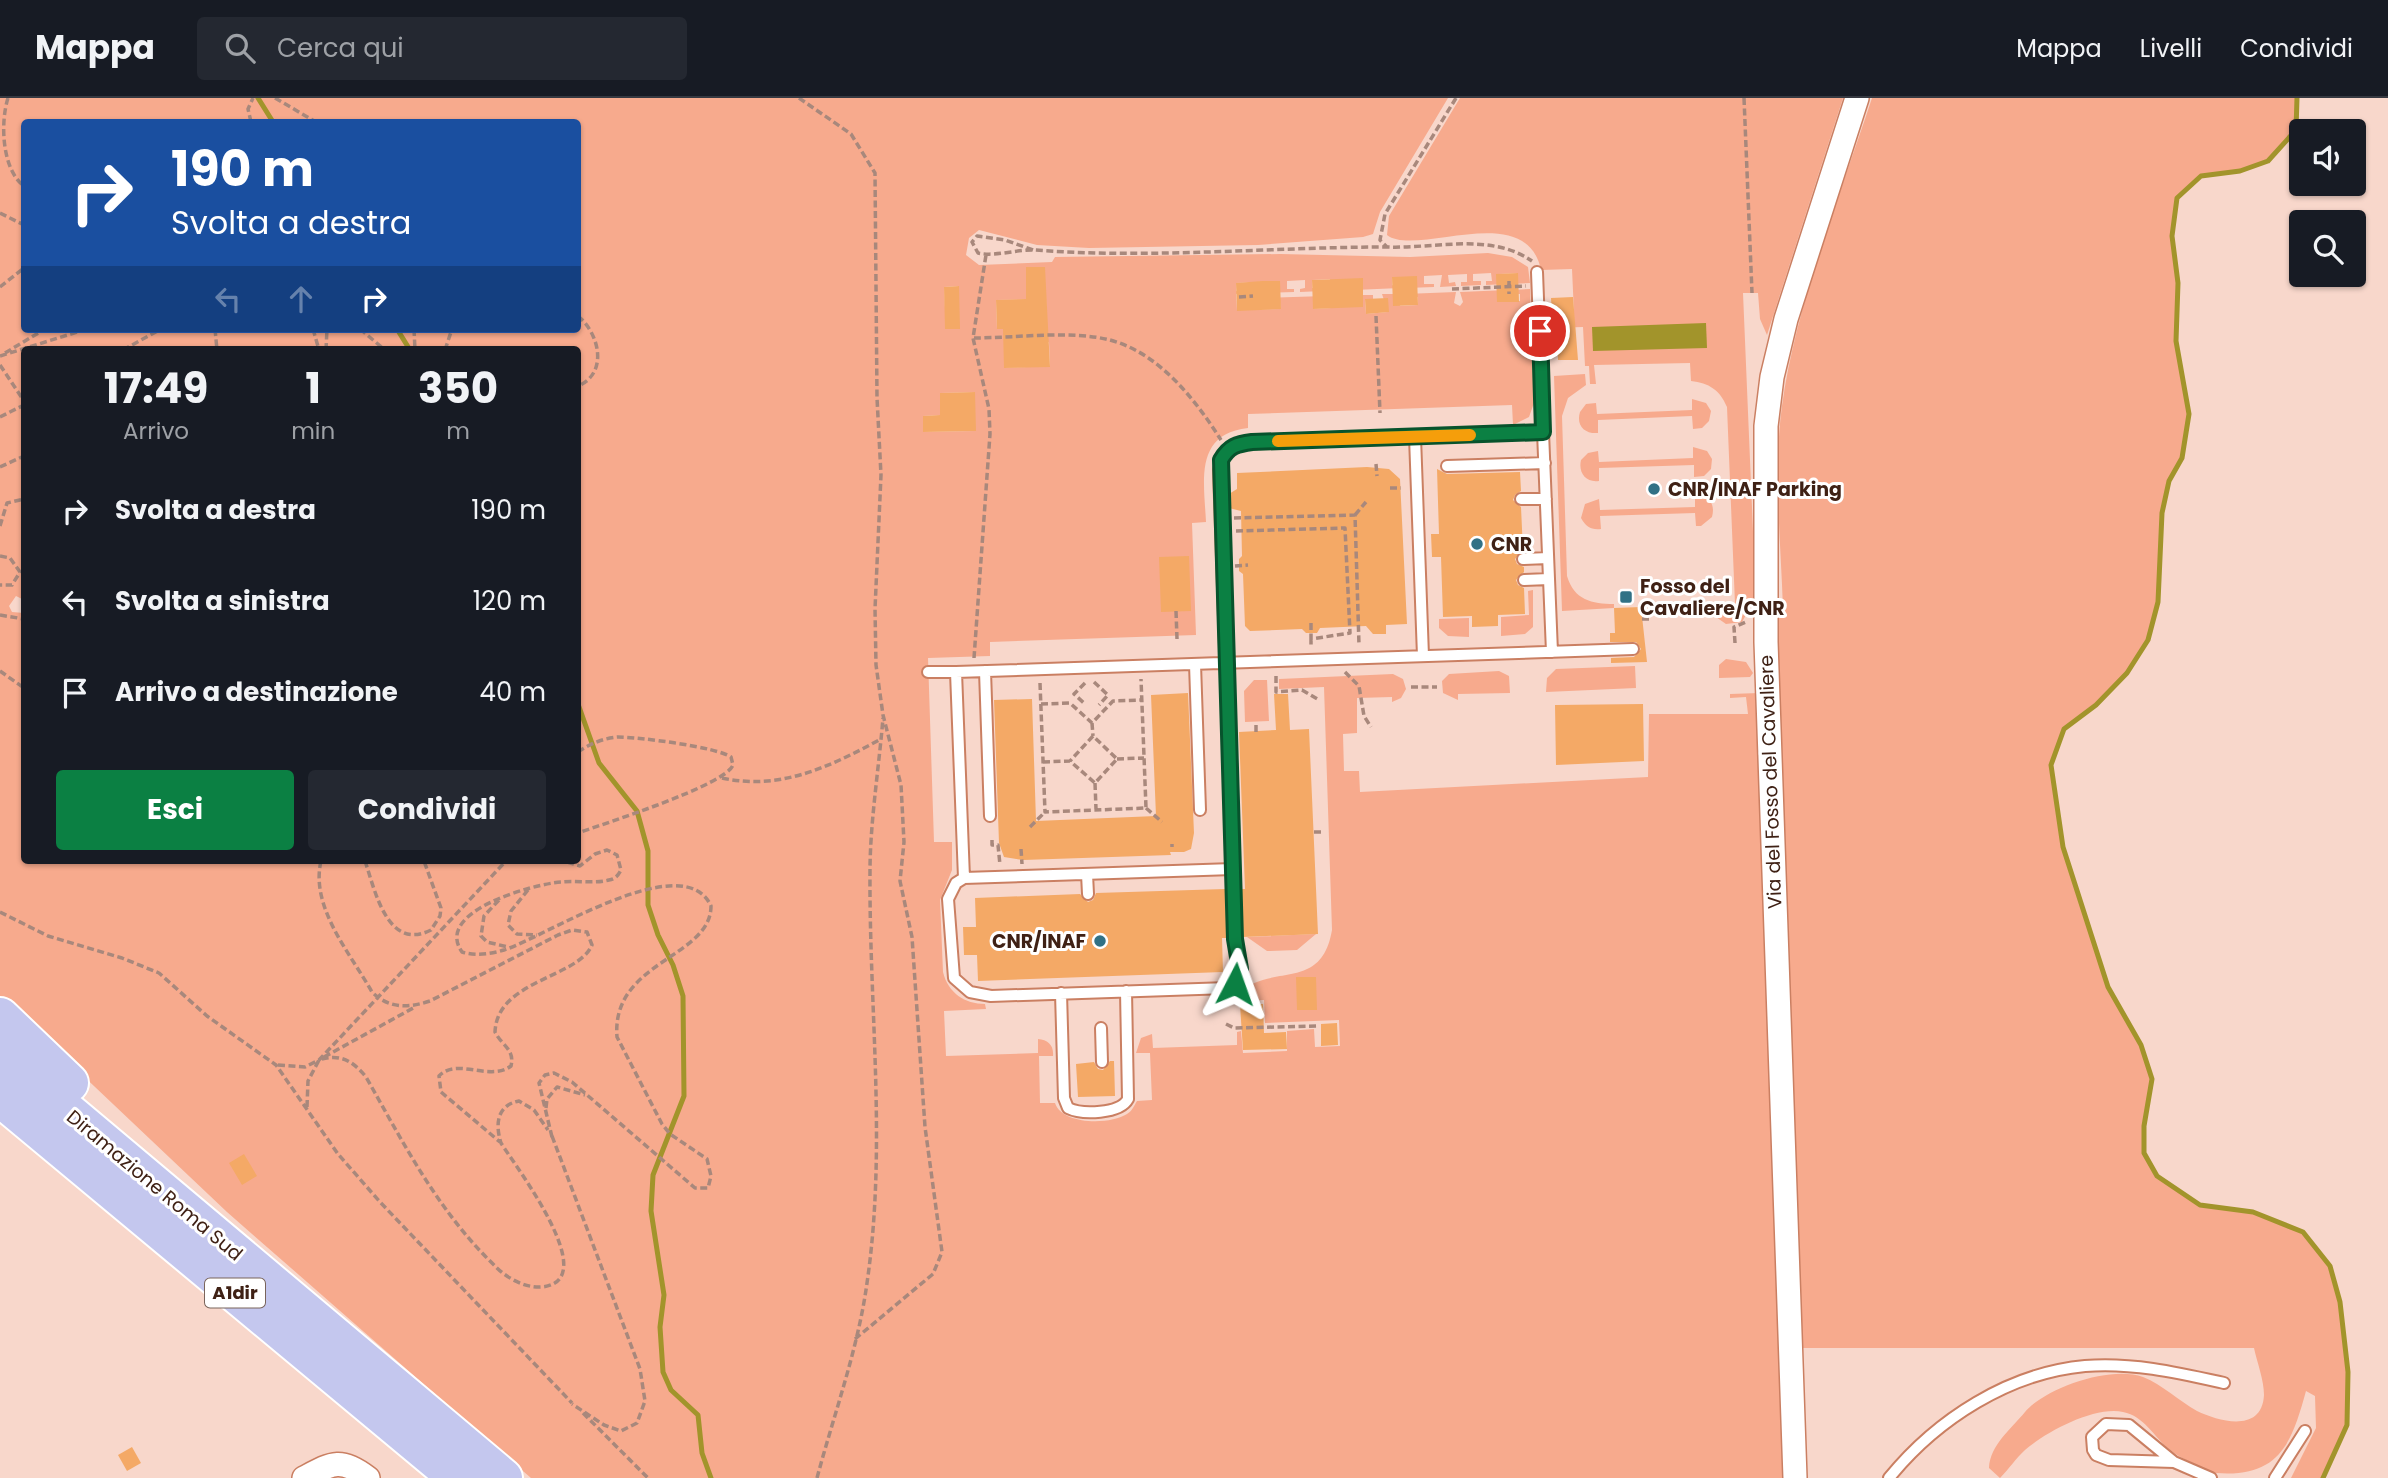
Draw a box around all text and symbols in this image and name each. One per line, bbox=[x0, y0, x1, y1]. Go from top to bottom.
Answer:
search box bbox=[197, 17, 687, 80]
text: Mappa bbox=[35, 24, 155, 71]
icon: search bbox=[221, 29, 259, 67]
text: Cerca qui bbox=[277, 30, 404, 66]
text: Mappa bbox=[2016, 32, 2102, 65]
text: Livelli bbox=[2140, 32, 2202, 65]
text: Condividi bbox=[2240, 32, 2353, 65]
map controls bbox=[2289, 119, 2366, 287]
button: sound bbox=[2289, 119, 2366, 196]
text: 190 m bbox=[171, 135, 314, 203]
icon: right bbox=[56, 147, 147, 238]
text: Svolta a destra bbox=[171, 200, 411, 245]
button: search bbox=[2289, 210, 2366, 287]
icon: left bbox=[209, 280, 247, 318]
icon: ahead bbox=[282, 280, 320, 318]
icon: right bbox=[355, 280, 393, 318]
pin bbox=[1510, 301, 1570, 361]
icon: arrive bbox=[1521, 312, 1559, 350]
text: 17:49 bbox=[104, 359, 208, 418]
text: 1 bbox=[305, 359, 321, 418]
text: 350 bbox=[418, 359, 498, 418]
text: Arrivo bbox=[123, 415, 189, 447]
text: min bbox=[291, 415, 335, 447]
text: m bbox=[446, 415, 470, 447]
place label: CNR/INAF Parking bbox=[1668, 476, 1842, 503]
marker: CNR/INAF Parking bbox=[1646, 481, 1662, 497]
icon: right bbox=[56, 492, 94, 530]
text: Svolta a destra bbox=[115, 492, 316, 528]
text: 190 m bbox=[471, 492, 546, 528]
place label: CNR bbox=[1491, 531, 1532, 558]
marker: CNR bbox=[1469, 536, 1485, 552]
place label: Fosso del Cavaliere/CNR bbox=[1640, 573, 1785, 622]
icon: left bbox=[56, 583, 94, 621]
text: Svolta a sinistra bbox=[115, 583, 330, 619]
text: 120 m bbox=[473, 583, 546, 619]
marker: Fosso del Cavaliere/CNR bbox=[1618, 589, 1634, 605]
street label: Via del Fosso del Cavaliere bbox=[1753, 655, 1788, 909]
icon: arrive bbox=[56, 674, 94, 712]
text: Arrivo a destinazione bbox=[115, 674, 398, 710]
text: 40 m bbox=[480, 674, 546, 710]
button: Esci bbox=[56, 770, 294, 850]
button: Condividi bbox=[308, 770, 546, 850]
place label: CNR/INAF bbox=[992, 928, 1086, 955]
marker: CNR/INAF bbox=[1092, 933, 1108, 949]
position arrow bbox=[1198, 947, 1272, 1021]
street label: Diramazione Roma Sud bbox=[61, 1104, 249, 1267]
road number: A1dir bbox=[205, 1278, 265, 1308]

